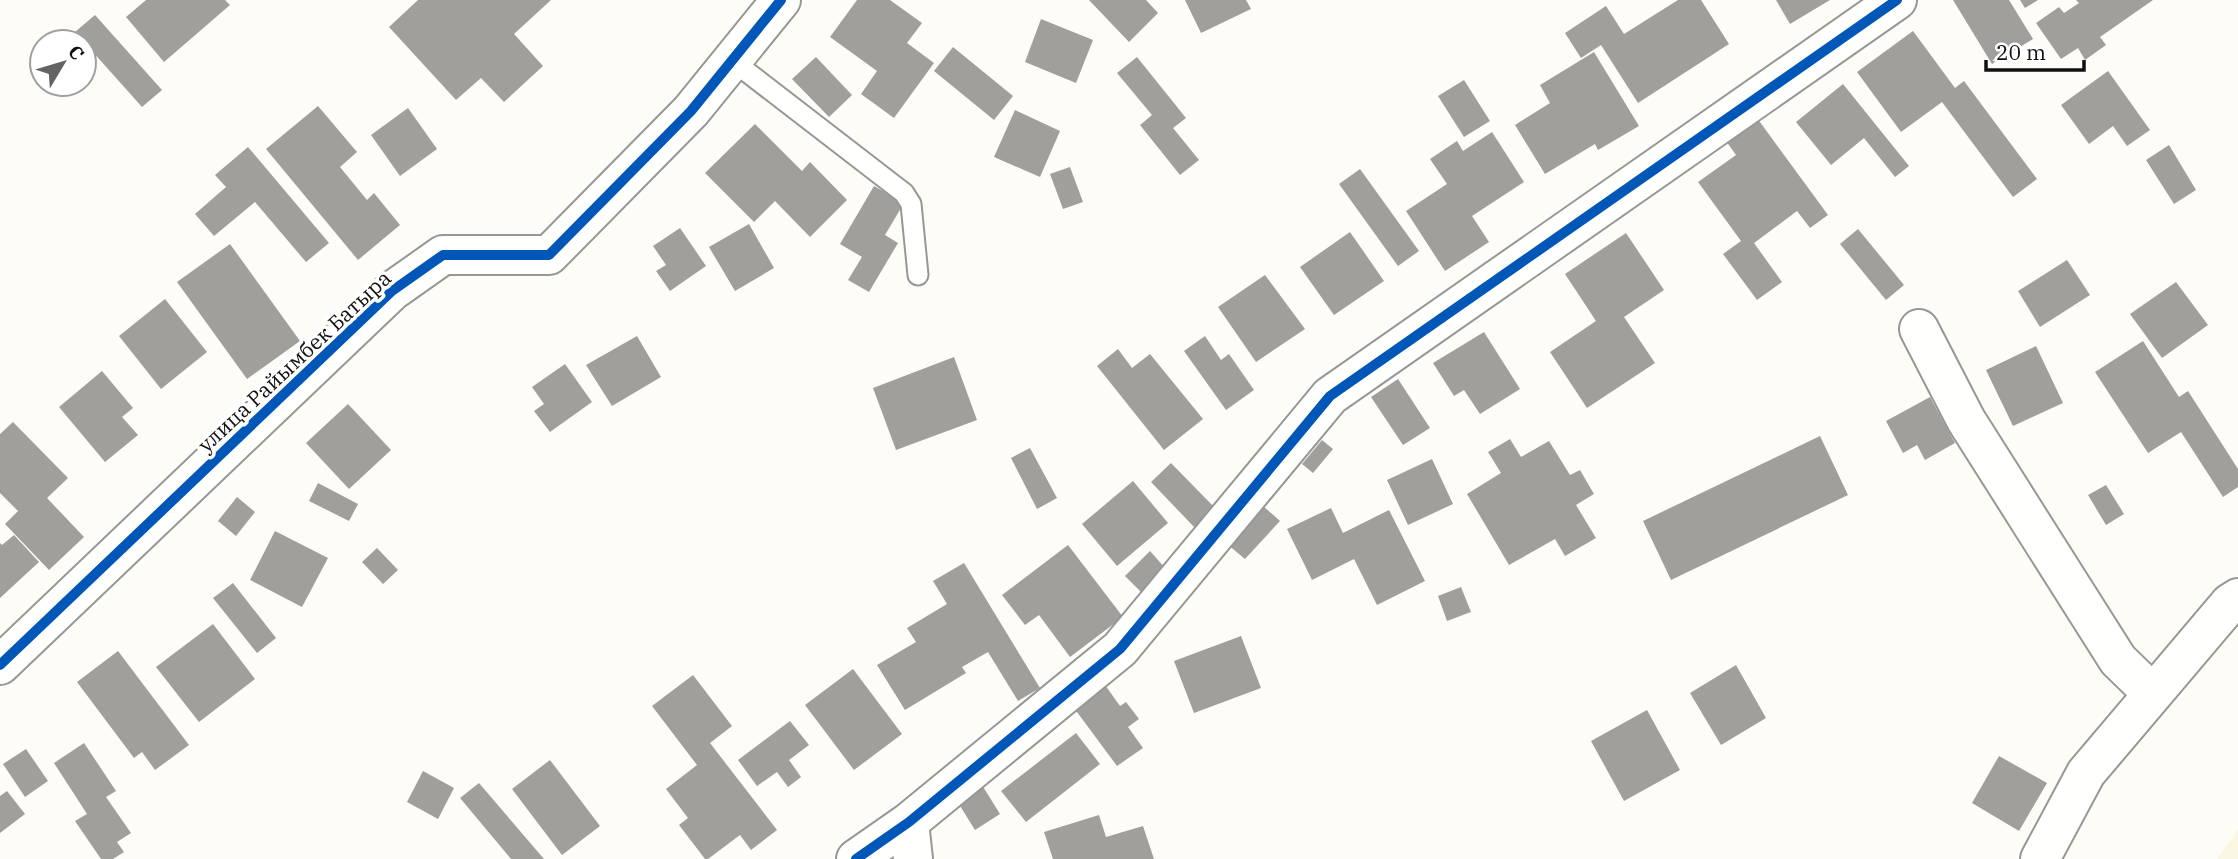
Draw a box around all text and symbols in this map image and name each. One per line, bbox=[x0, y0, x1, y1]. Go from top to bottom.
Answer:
north arrow bbox=[28, 28, 98, 98]
scale bar bbox=[1986, 28, 2084, 72]
text: 20 m bbox=[1996, 38, 2046, 66]
text: С bbox=[63, 40, 90, 65]
street label: улица Райымбек Батыра bbox=[191, 264, 397, 458]

